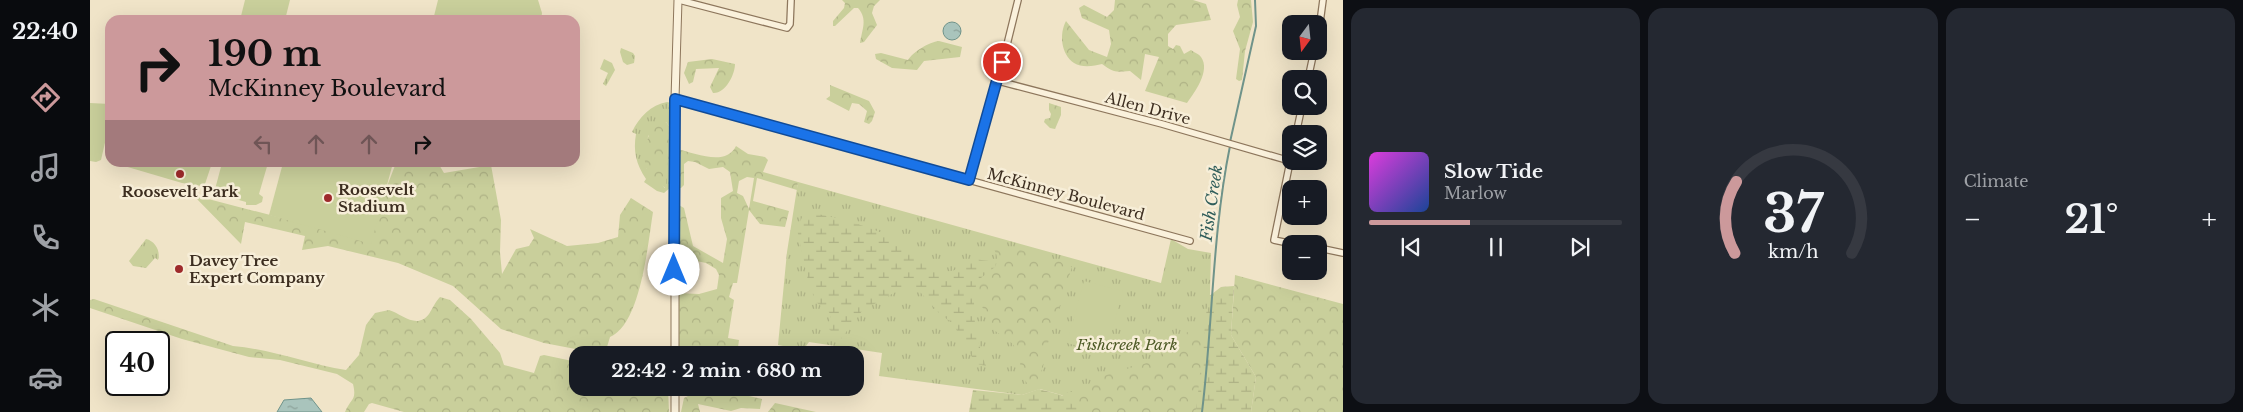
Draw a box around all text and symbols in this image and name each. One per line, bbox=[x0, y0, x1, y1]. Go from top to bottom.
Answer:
north arrow bbox=[1282, 15, 1328, 60]
map controls bbox=[1282, 15, 1327, 280]
text: 22:40 bbox=[12, 18, 78, 45]
text: 190 m bbox=[208, 32, 321, 75]
icon: right bbox=[125, 35, 190, 100]
pin bbox=[981, 41, 1023, 83]
icon: arrive bbox=[988, 48, 1016, 76]
button: search bbox=[1282, 70, 1327, 115]
text: McKinney Boulevard bbox=[208, 75, 446, 102]
icon: directions bbox=[28, 80, 63, 115]
street label: Allen Drive bbox=[1102, 87, 1193, 128]
button: layers bbox=[1282, 125, 1327, 170]
icon: left bbox=[249, 130, 277, 158]
icon: ahead bbox=[302, 130, 330, 158]
icon: ahead bbox=[355, 130, 383, 158]
icon: right bbox=[408, 130, 436, 158]
icon: music bbox=[28, 150, 63, 185]
text: Slow Tide bbox=[1444, 160, 1543, 183]
street label: McKinney Boulevard bbox=[985, 164, 1147, 224]
water label: Fish Creek bbox=[1196, 164, 1226, 243]
marker: Roosevelt Park bbox=[174, 168, 186, 180]
text: Climate bbox=[1964, 171, 2028, 191]
place label: Roosevelt Stadium bbox=[338, 180, 415, 216]
button: + bbox=[1282, 180, 1327, 225]
place label: Roosevelt Park bbox=[122, 182, 240, 201]
text: 37 bbox=[1763, 182, 1824, 246]
text: Marlow bbox=[1444, 183, 1507, 203]
marker: Roosevelt Stadium bbox=[322, 192, 334, 204]
text: 21° bbox=[2065, 196, 2119, 243]
text: − bbox=[1964, 202, 1981, 237]
text: + bbox=[2202, 202, 2217, 237]
icon: phone bbox=[28, 220, 63, 255]
icon: previous bbox=[1397, 233, 1425, 261]
icon: pause bbox=[1482, 233, 1510, 261]
icon: next bbox=[1566, 233, 1594, 261]
button: − bbox=[1282, 235, 1327, 280]
text: km/h bbox=[1768, 241, 1818, 263]
position arrow bbox=[647, 243, 699, 295]
place label: Davey Tree Expert Company bbox=[189, 251, 325, 287]
marker: Davey Tree Expert Company bbox=[173, 263, 185, 275]
icon: climate bbox=[28, 290, 63, 325]
speed limit sign: 40 bbox=[105, 331, 170, 396]
park label: Fishcreek Park bbox=[1076, 335, 1177, 354]
text: 22:42 · 2 min · 680 m bbox=[611, 359, 822, 382]
icon: car bbox=[28, 360, 63, 395]

